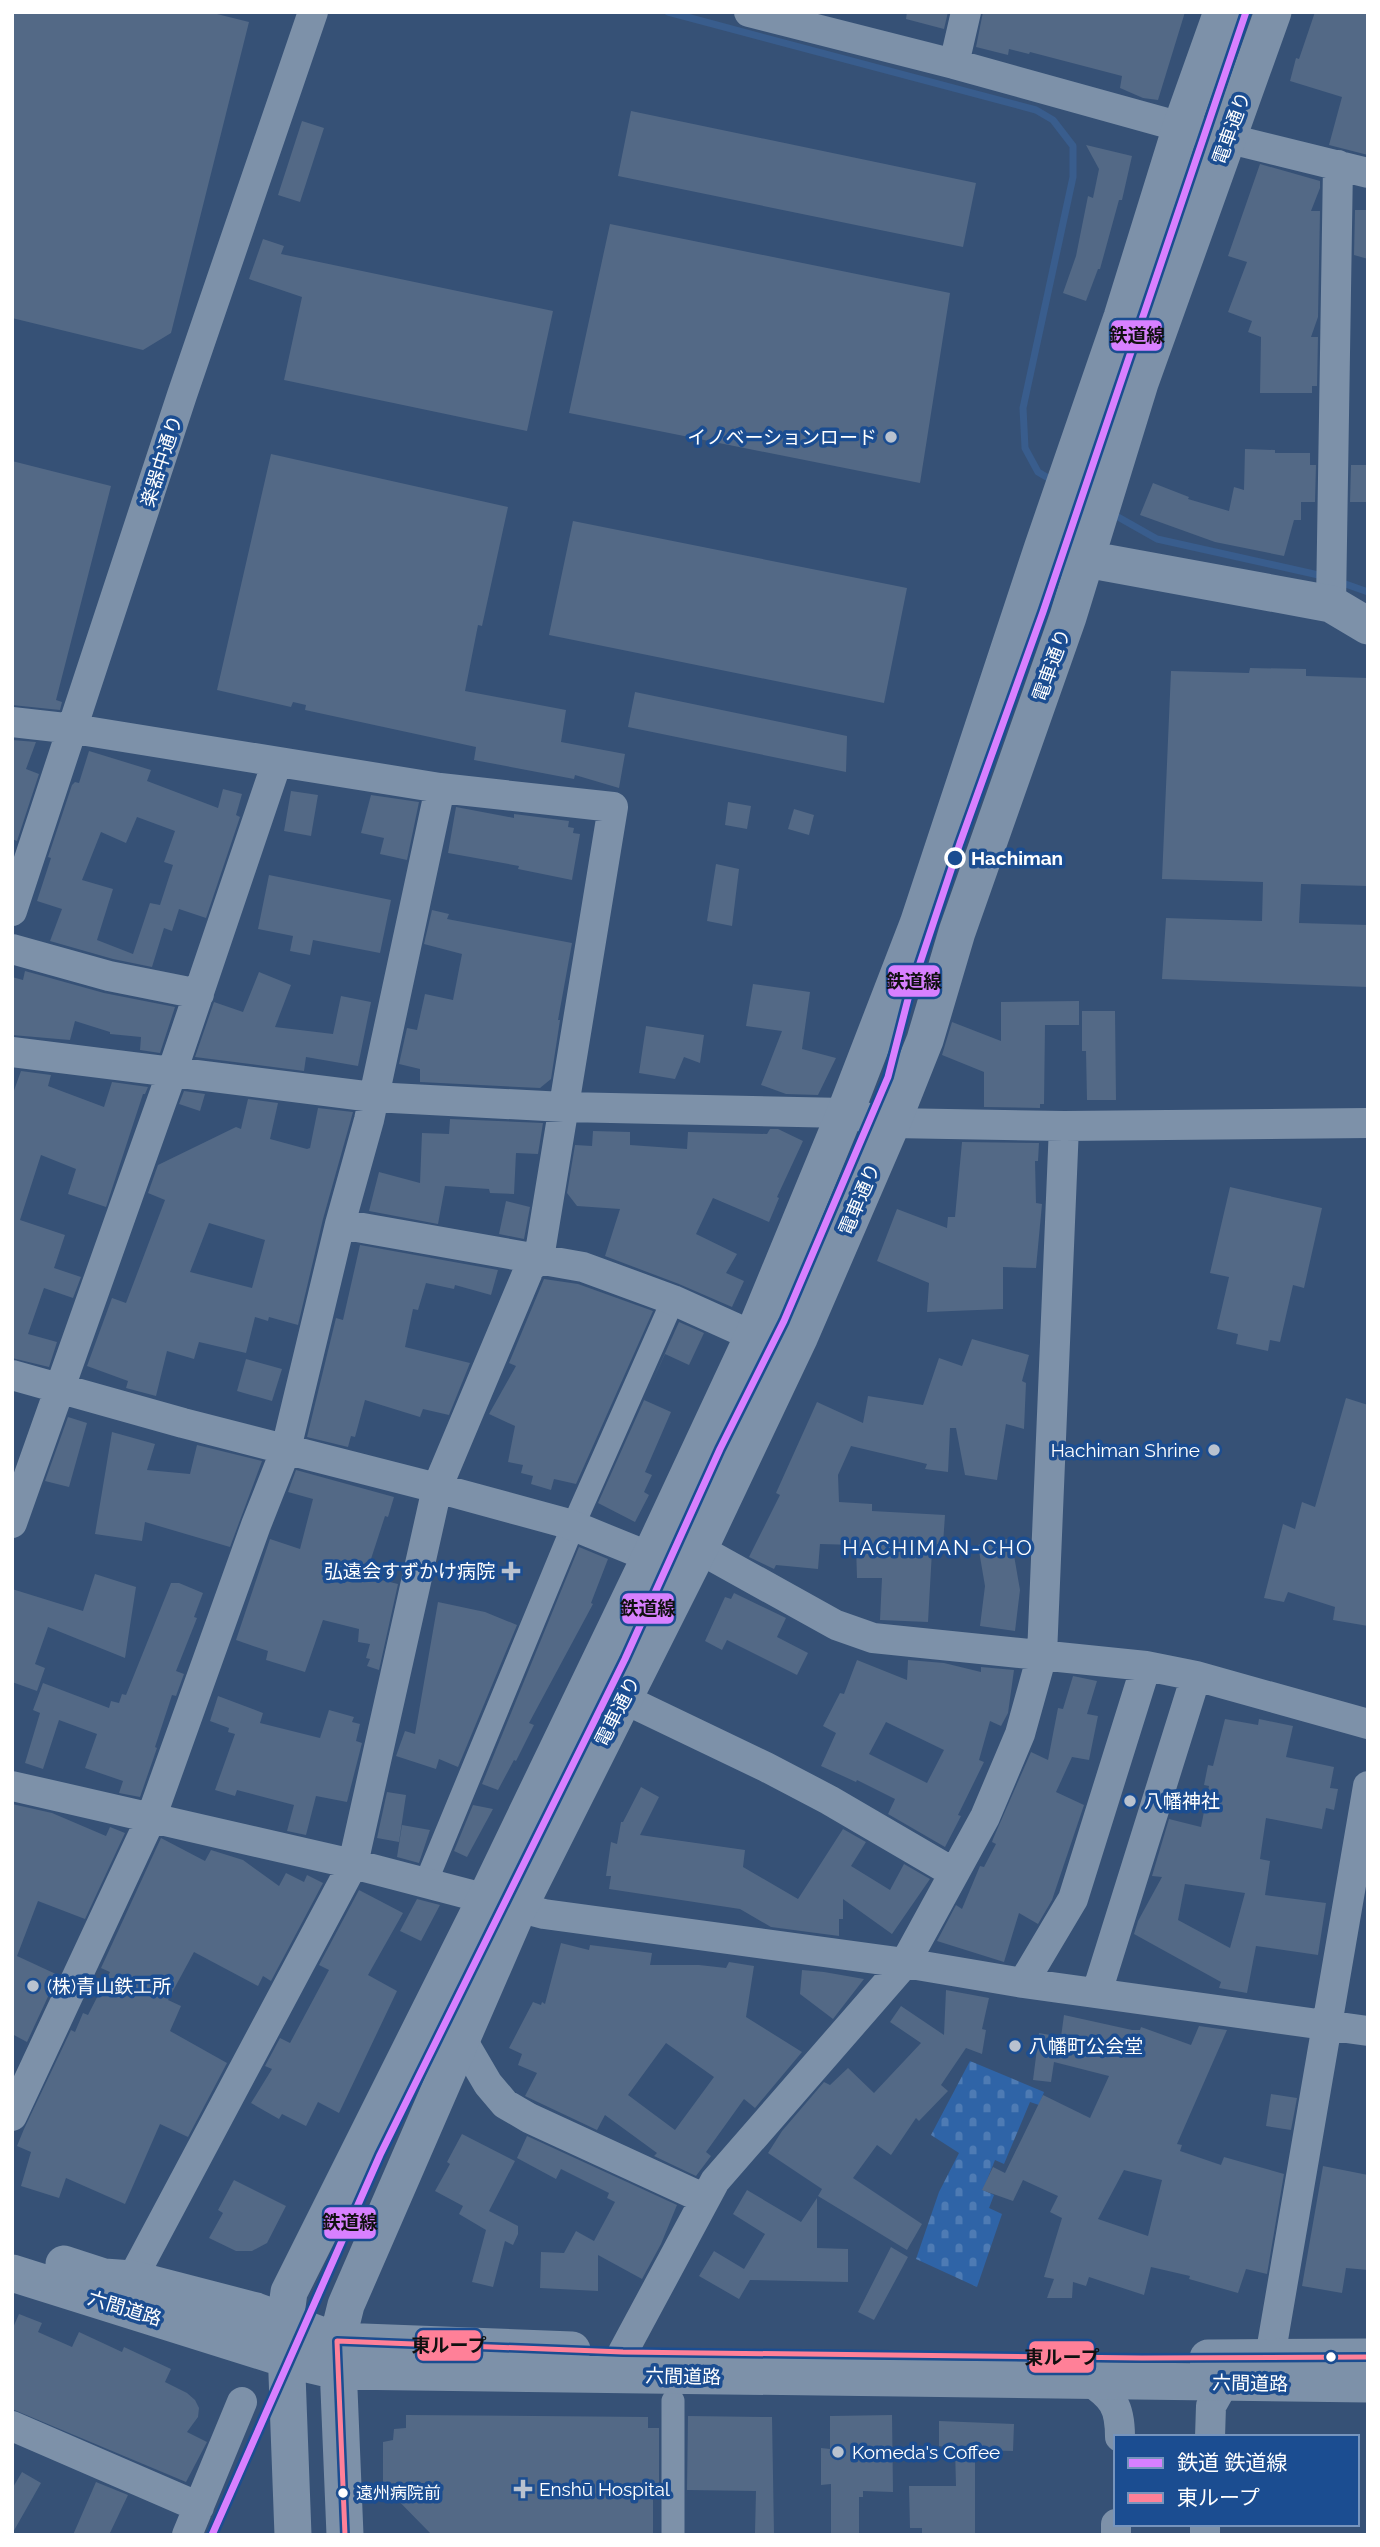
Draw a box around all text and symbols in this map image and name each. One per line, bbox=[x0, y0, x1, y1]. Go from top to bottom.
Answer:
street label: 電車通り bbox=[1208, 89, 1254, 167]
line badge: 鉄道線 bbox=[1110, 319, 1163, 352]
text: 鉄道線 bbox=[1108, 324, 1166, 346]
street label: 楽器中通り bbox=[136, 412, 186, 510]
place label: イノベーションロード bbox=[687, 426, 877, 448]
marker: イノベーションロード bbox=[883, 429, 899, 445]
street label: 電車通り bbox=[1028, 626, 1074, 704]
place label: Hachiman bbox=[971, 847, 1063, 869]
marker: Hachiman bbox=[945, 848, 965, 868]
line badge: 鉄道線 bbox=[887, 964, 941, 998]
text: 鉄道線 bbox=[885, 970, 943, 992]
street label: 電車通り bbox=[834, 1160, 884, 1238]
place label: Hachiman Shrine bbox=[1051, 1439, 1200, 1461]
marker: Hachiman Shrine bbox=[1206, 1442, 1222, 1458]
district label: HACHIMAN-CHO bbox=[842, 1535, 1034, 1560]
place label: 弘遠会すずかけ病院 bbox=[324, 1560, 495, 1582]
marker: 弘遠会すずかけ病院 bbox=[501, 1561, 521, 1581]
line badge: 鉄道線 bbox=[621, 1592, 675, 1625]
text: 鉄道線 bbox=[619, 1597, 677, 1619]
street label: 電車通り bbox=[590, 1672, 644, 1750]
place label: 八幡神社 bbox=[1144, 1790, 1220, 1812]
marker: 八幡神社 bbox=[1122, 1793, 1138, 1809]
place label: (株)青山鉄工所 bbox=[47, 1975, 171, 1997]
marker: (株)青山鉄工所 bbox=[25, 1978, 41, 1994]
place label: 八幡町公会堂 bbox=[1029, 2035, 1143, 2057]
marker: 八幡町公会堂 bbox=[1007, 2038, 1023, 2054]
line badge: 鉄道線 bbox=[323, 2206, 377, 2240]
text: 鉄道線 bbox=[321, 2211, 379, 2233]
street label: 六間道路 bbox=[85, 2286, 165, 2330]
line badge: 東ループ bbox=[416, 2329, 482, 2362]
text: 東ループ bbox=[412, 2334, 486, 2356]
line badge: 東ループ bbox=[1028, 2340, 1095, 2374]
text: 東ループ bbox=[1025, 2346, 1099, 2368]
unlabelled marker bbox=[1324, 2350, 1338, 2364]
street label: 六間道路 bbox=[645, 2364, 721, 2388]
street label: 六間道路 bbox=[1212, 2371, 1288, 2395]
legend bbox=[1114, 2435, 1359, 2526]
place label: Komeda's Coffee bbox=[852, 2441, 1000, 2463]
marker: Komeda's Coffee bbox=[830, 2444, 846, 2460]
text: 鉄道 鉄道線 bbox=[1177, 2450, 1287, 2475]
place label: Enshū Hospital bbox=[539, 2478, 671, 2500]
marker: Enshū Hospital bbox=[513, 2479, 533, 2499]
place label: 遠州病院前 bbox=[356, 2483, 441, 2503]
text: 東ループ bbox=[1177, 2485, 1260, 2510]
marker: 遠州病院前 bbox=[336, 2486, 350, 2500]

